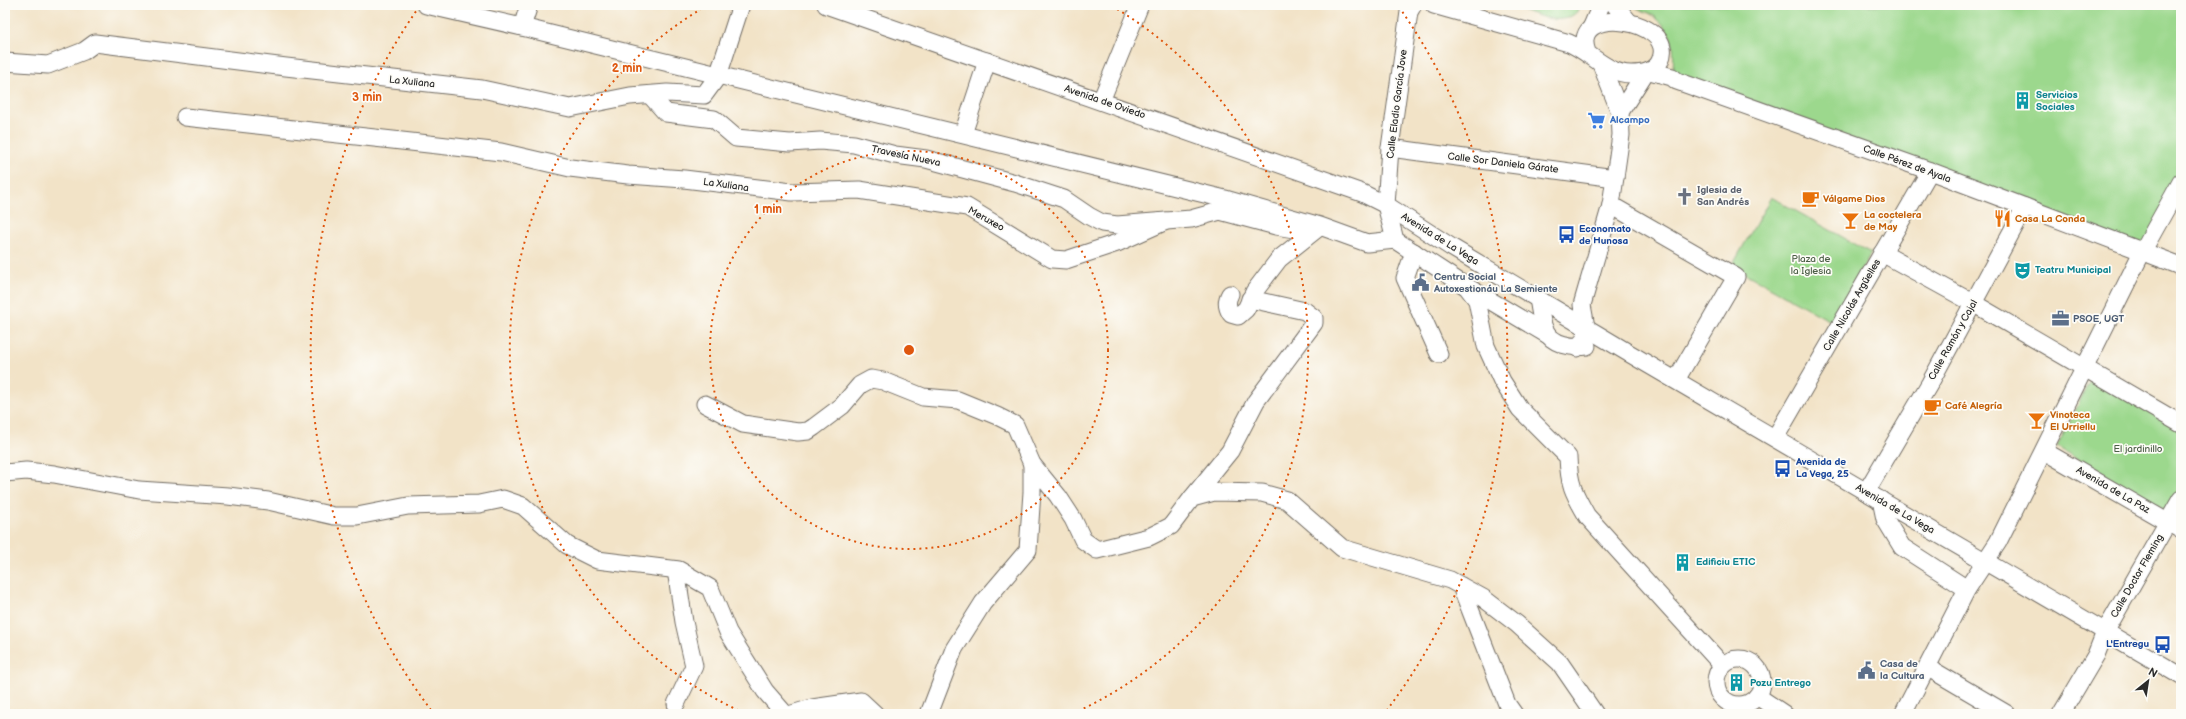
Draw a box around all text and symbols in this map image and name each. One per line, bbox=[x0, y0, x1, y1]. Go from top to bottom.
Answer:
street label: Calle Eladio García Jove bbox=[1384, 49, 1410, 159]
text: 2 min bbox=[612, 61, 642, 76]
street label: La Xuliana bbox=[389, 74, 436, 90]
street label: Avenida de Oviedo bbox=[1063, 82, 1147, 122]
place label: Servicios Sociales bbox=[2036, 89, 2078, 113]
text: 3 min bbox=[352, 90, 382, 105]
building icon: Servicios Sociales bbox=[2013, 91, 2033, 111]
supermarket icon: Alcampo bbox=[1587, 110, 1607, 130]
place label: Alcampo bbox=[1609, 114, 1650, 126]
street label: Travesía Nueva bbox=[870, 143, 942, 169]
street label: Calle Pérez de Ayala bbox=[1861, 143, 1953, 186]
street label: Calle Sor Daniela Gárate bbox=[1447, 150, 1559, 176]
street label: La Xuliana bbox=[702, 176, 750, 194]
place label: Iglesia de San Andrés bbox=[1697, 184, 1749, 208]
church icon: Iglesia de San Andrés bbox=[1674, 186, 1694, 206]
cafe icon: Válgame Dios bbox=[1800, 189, 1820, 209]
place label: Válgame Dios bbox=[1823, 193, 1885, 205]
text: 1 min bbox=[754, 202, 782, 217]
street label: Meruxeo bbox=[966, 204, 1007, 234]
place label: La coctelera de May bbox=[1864, 209, 1922, 233]
restaurant icon: Casa La Conda bbox=[1992, 209, 2012, 229]
street label: Avenida de La Vega bbox=[1399, 210, 1481, 268]
bar icon: La coctelera de May bbox=[1841, 211, 1861, 231]
place label: Casa La Conda bbox=[2015, 213, 2085, 225]
place label: Economato de Hunosa bbox=[1579, 223, 1631, 247]
bus stop icon: Economato de Hunosa bbox=[1556, 225, 1576, 245]
park label: Plaza de la Iglesia bbox=[1791, 253, 1832, 277]
street label: Calle Nicolás Argüelles bbox=[1821, 257, 1883, 353]
theatre icon: Teatru Municipal bbox=[2012, 260, 2032, 280]
place label: Teatru Municipal bbox=[2035, 264, 2111, 276]
place label: Centru Social Autoxestionáu La Semiente bbox=[1433, 271, 1558, 295]
public building icon: Centru Social Autoxestionáu La Semiente bbox=[1411, 273, 1431, 293]
street label: Calle Ramón y Cajal bbox=[1926, 298, 1980, 382]
office icon: PSOE, UGT bbox=[2050, 309, 2070, 329]
place label: PSOE, UGT bbox=[2073, 313, 2125, 325]
centre of rings bbox=[902, 343, 916, 357]
cafe icon: Café Alegría bbox=[1922, 396, 1942, 416]
place label: Café Alegría bbox=[1945, 400, 2002, 412]
place label: Vinoteca El Urriellu bbox=[2050, 409, 2096, 433]
bar icon: Vinoteca El Urriellu bbox=[2027, 411, 2047, 431]
park label: El jardinillo bbox=[2113, 443, 2163, 455]
place label: Avenida de La Vega, 25 bbox=[1795, 456, 1849, 480]
bus stop icon: Avenida de La Vega, 25 bbox=[1773, 458, 1793, 478]
street label: Avenida de La Paz bbox=[2074, 464, 2152, 516]
street label: Avenida de La Vega bbox=[1853, 482, 1937, 537]
street label: Calle Doctor Fleming bbox=[2108, 532, 2166, 620]
building icon: Edificiu ETIC bbox=[1673, 552, 1693, 572]
place label: Edificiu ETIC bbox=[1696, 556, 1755, 568]
bus stop icon: L'Entregu bbox=[2152, 634, 2172, 654]
place label: L'Entregu bbox=[2106, 638, 2149, 650]
place label: Casa de la Cultura bbox=[1880, 658, 1925, 682]
public building icon: Casa de la Cultura bbox=[1857, 660, 1877, 680]
north arrow bbox=[2128, 661, 2168, 701]
text: N bbox=[2146, 665, 2160, 680]
building icon: Pozu Entrego bbox=[1727, 673, 1747, 693]
place label: Pozu Entrego bbox=[1750, 677, 1811, 689]

